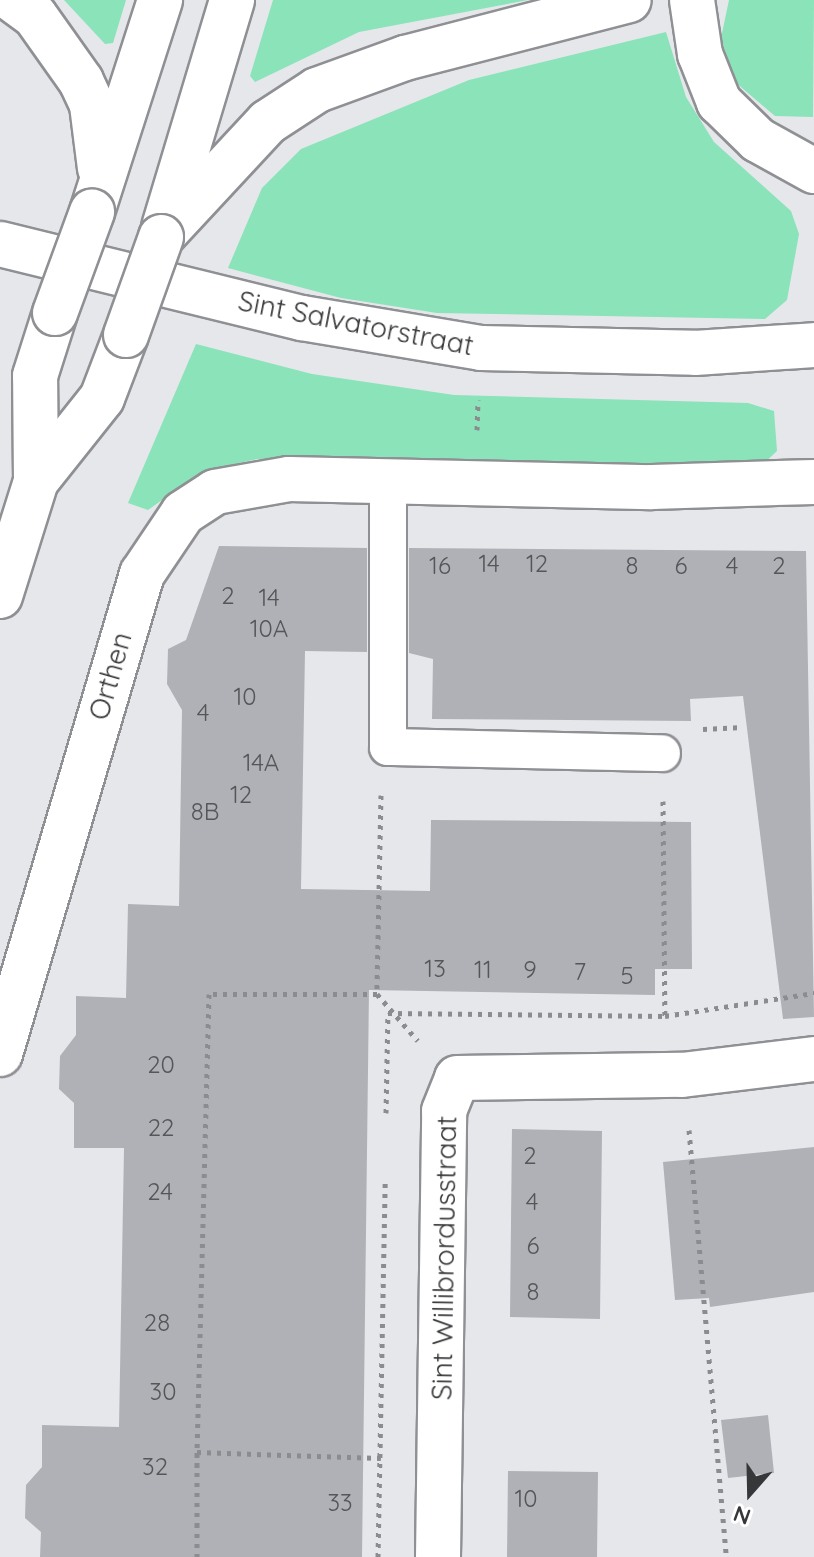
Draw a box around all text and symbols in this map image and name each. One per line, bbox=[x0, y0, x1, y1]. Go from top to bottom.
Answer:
street label: Sint Salvatorstraat bbox=[235, 284, 477, 362]
house number: 14 bbox=[478, 550, 500, 578]
house number: 12 bbox=[526, 550, 548, 578]
house number: 16 bbox=[429, 552, 451, 580]
house number: 8 bbox=[626, 552, 638, 580]
house number: 6 bbox=[675, 552, 687, 580]
house number: 4 bbox=[726, 552, 738, 580]
house number: 2 bbox=[772, 552, 786, 580]
house number: 2 bbox=[221, 582, 235, 610]
house number: 14 bbox=[258, 584, 280, 612]
house number: 10A bbox=[250, 615, 288, 643]
street label: Orthen bbox=[81, 628, 139, 724]
house number: 10 bbox=[233, 683, 257, 711]
house number: 4 bbox=[197, 699, 209, 727]
house number: 14A bbox=[243, 749, 279, 777]
house number: 12 bbox=[230, 781, 252, 809]
house number: 8B bbox=[191, 798, 219, 826]
house number: 13 bbox=[424, 955, 446, 983]
house number: 11 bbox=[474, 956, 492, 984]
house number: 9 bbox=[523, 956, 537, 984]
house number: 7 bbox=[574, 958, 586, 986]
house number: 5 bbox=[620, 962, 634, 990]
house number: 20 bbox=[147, 1051, 175, 1079]
house number: 22 bbox=[148, 1114, 174, 1142]
street label: Sint Willibrordusstraat bbox=[425, 1116, 463, 1400]
house number: 2 bbox=[523, 1142, 537, 1170]
house number: 24 bbox=[147, 1178, 173, 1206]
house number: 4 bbox=[526, 1188, 538, 1216]
house number: 6 bbox=[527, 1232, 539, 1260]
house number: 8 bbox=[527, 1278, 539, 1306]
house number: 28 bbox=[144, 1309, 170, 1337]
house number: 30 bbox=[150, 1378, 176, 1406]
house number: 32 bbox=[142, 1453, 168, 1481]
north arrow bbox=[710, 1453, 790, 1533]
house number: 10 bbox=[514, 1485, 538, 1513]
house number: 33 bbox=[327, 1489, 353, 1517]
text: N bbox=[729, 1500, 754, 1531]

